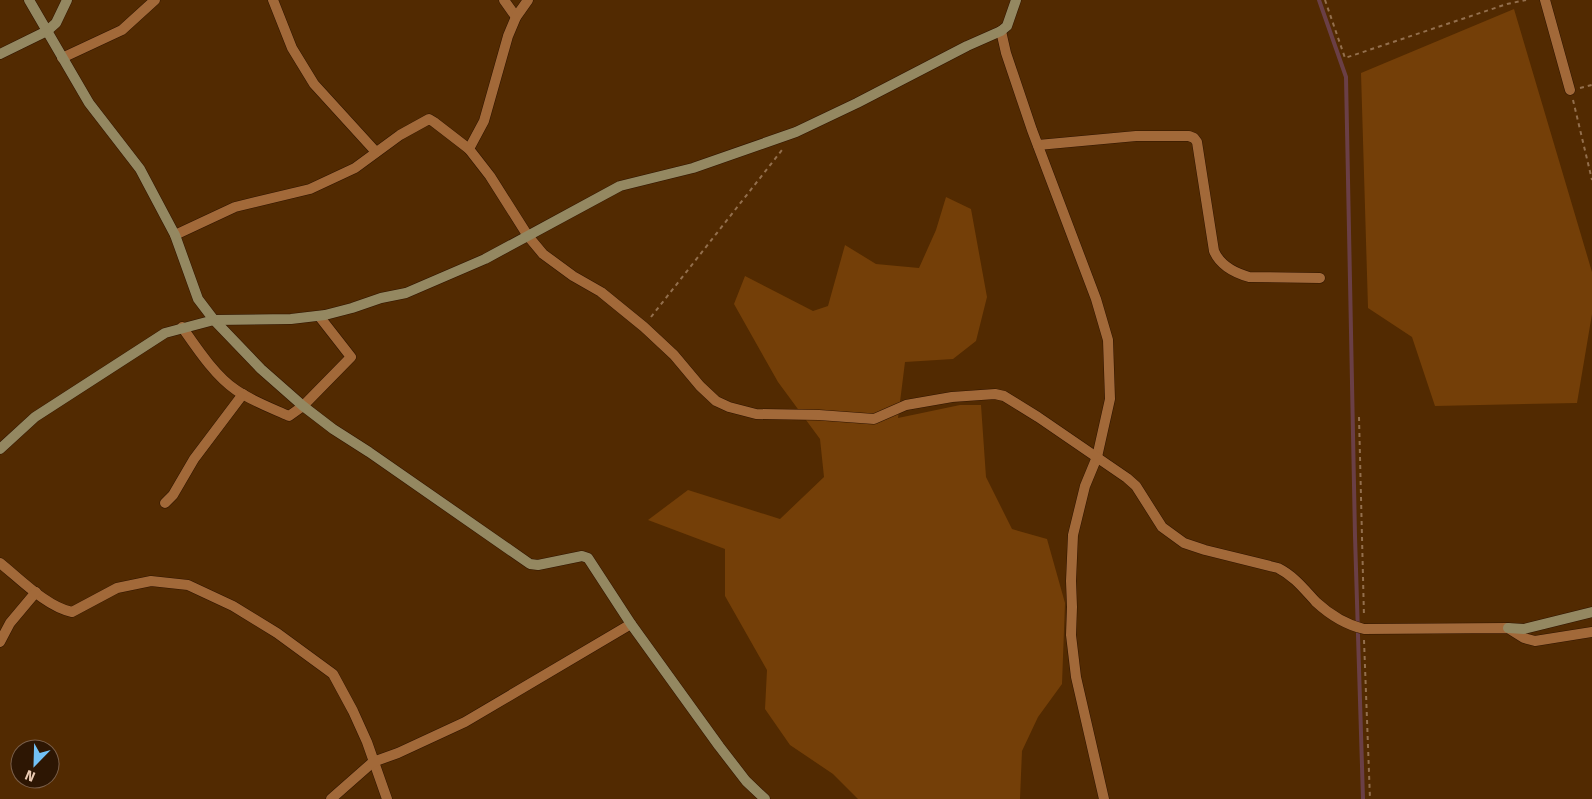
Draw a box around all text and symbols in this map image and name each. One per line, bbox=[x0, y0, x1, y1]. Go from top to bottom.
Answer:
north arrow bbox=[10, 739, 60, 789]
text: N bbox=[23, 766, 38, 785]

